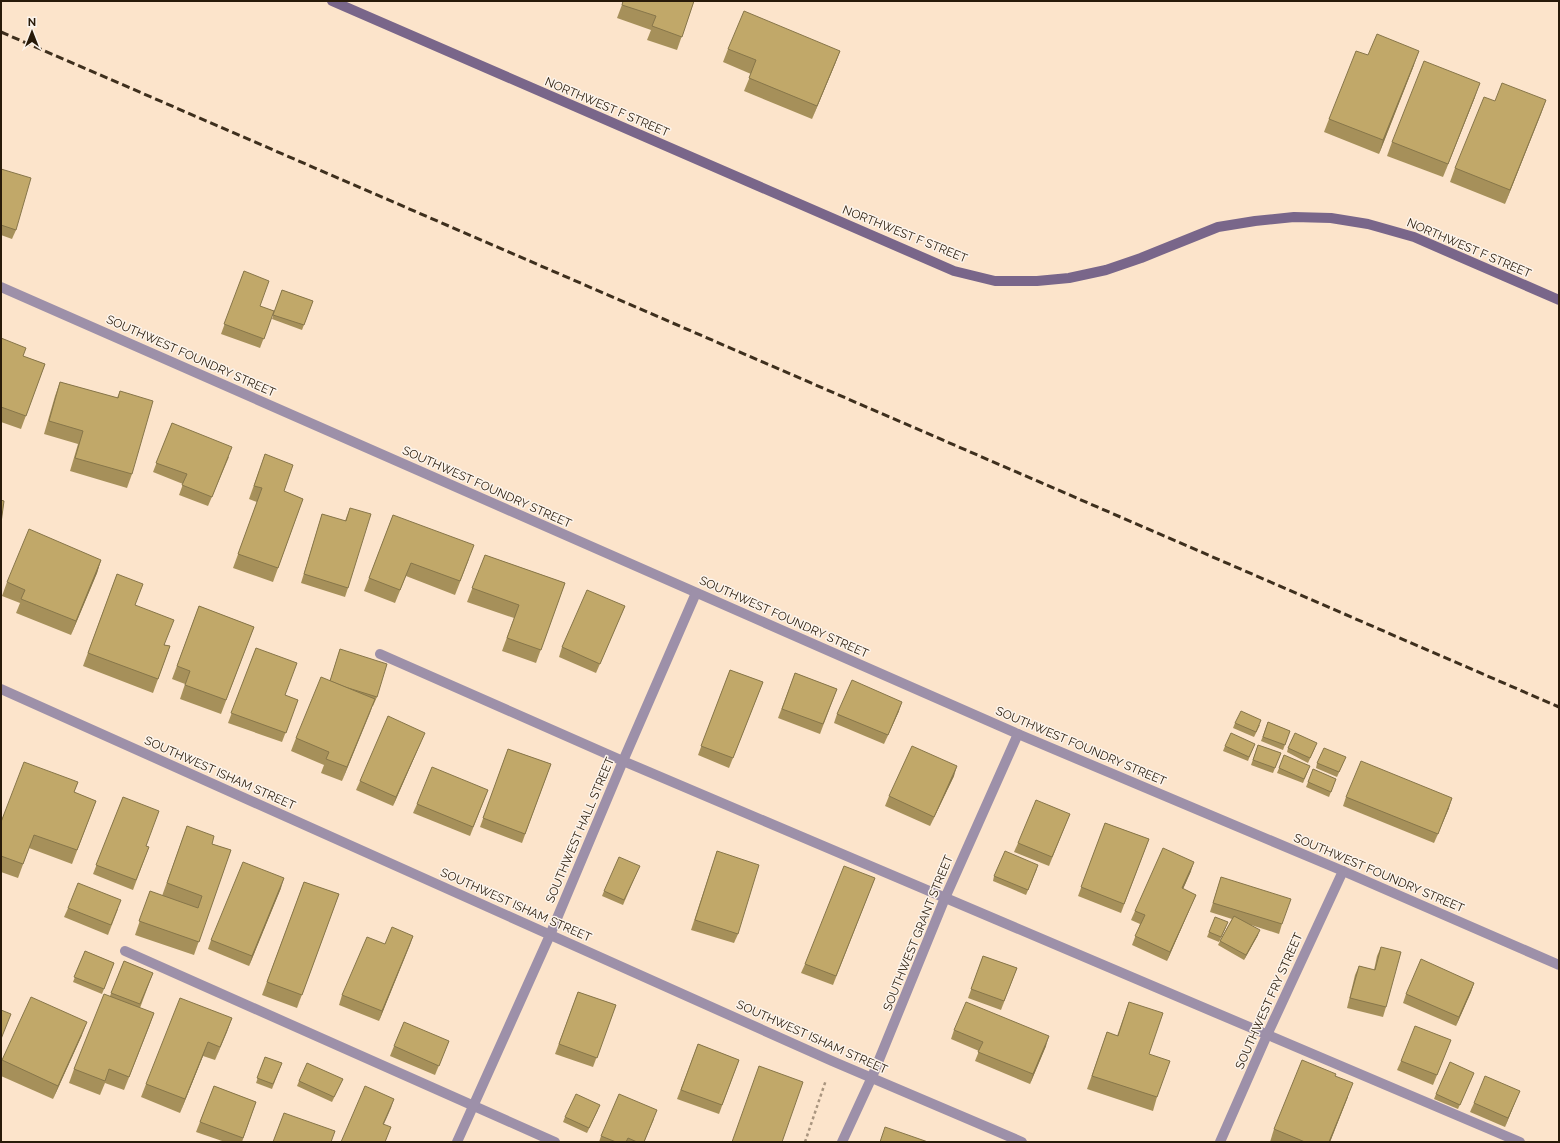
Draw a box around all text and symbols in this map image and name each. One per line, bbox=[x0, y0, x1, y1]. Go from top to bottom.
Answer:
north arrow bbox=[12, 12, 52, 52]
text: N bbox=[28, 16, 36, 29]
street label: NORTHWEST F STREET bbox=[543, 74, 672, 140]
street label: NORTHWEST F STREET bbox=[840, 203, 970, 266]
street label: NORTHWEST F STREET bbox=[1405, 215, 1534, 281]
street label: SOUTHWEST FOUNDRY STREET bbox=[104, 312, 278, 400]
street label: SOUTHWEST FOUNDRY STREET bbox=[400, 443, 574, 531]
street label: SOUTHWEST FOUNDRY STREET bbox=[697, 573, 871, 661]
street label: SOUTHWEST FOUNDRY STREET bbox=[994, 704, 1169, 789]
street label: SOUTHWEST ISHAM STREET bbox=[142, 733, 298, 813]
street label: SOUTHWEST HALL STREET bbox=[543, 755, 617, 905]
street label: SOUTHWEST FOUNDRY STREET bbox=[1292, 831, 1467, 916]
street label: SOUTHWEST GRANT STREET bbox=[880, 852, 956, 1013]
street label: SOUTHWEST ISHAM STREET bbox=[438, 865, 594, 945]
street label: SOUTHWEST FRY STREET bbox=[1233, 930, 1306, 1071]
street label: SOUTHWEST ISHAM STREET bbox=[734, 997, 890, 1077]

